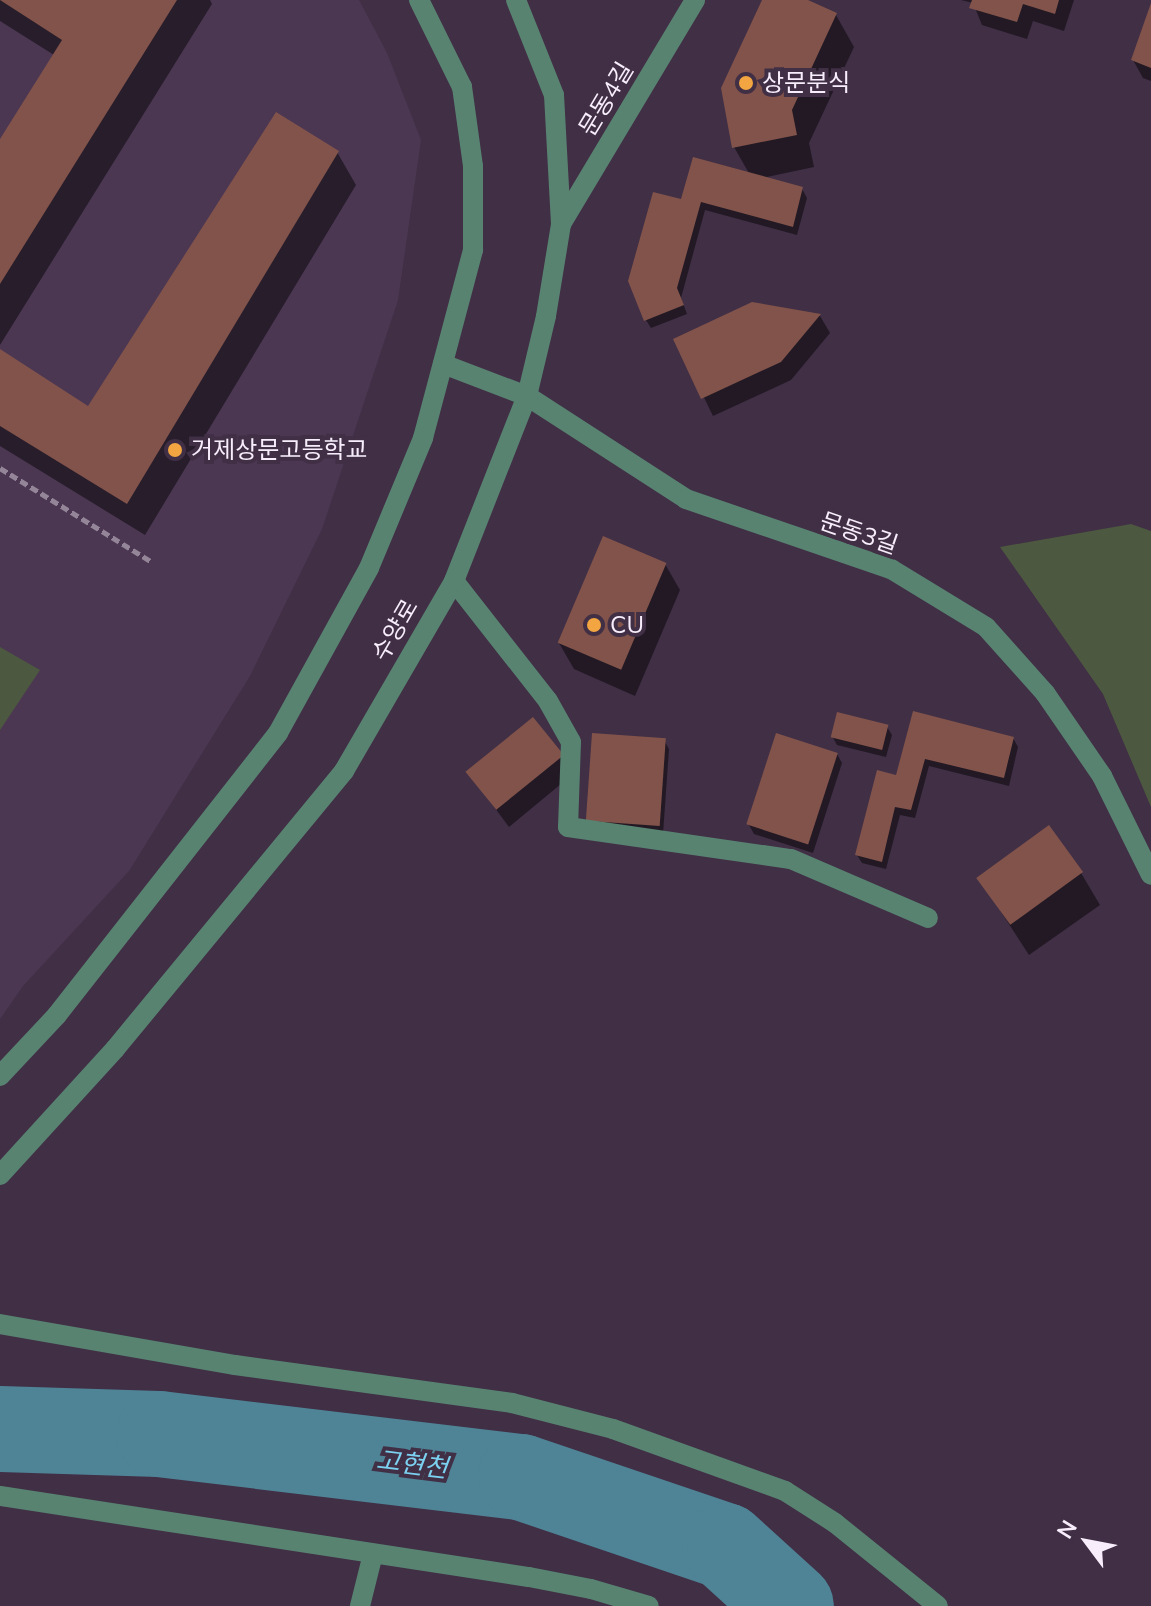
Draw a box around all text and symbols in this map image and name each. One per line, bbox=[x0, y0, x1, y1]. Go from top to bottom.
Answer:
street label: 문동4길 bbox=[573, 57, 639, 141]
place label: 상문분식 bbox=[762, 69, 850, 97]
marker: 상문분식 bbox=[737, 74, 755, 92]
place label: 거제상문고등학교 bbox=[191, 436, 368, 464]
marker: 거제상문고등학교 bbox=[166, 441, 184, 459]
street label: 문동3길 bbox=[816, 506, 902, 560]
street label: 수양로 bbox=[366, 594, 424, 666]
place label: CU bbox=[610, 611, 644, 639]
marker: CU bbox=[585, 616, 603, 634]
water label: 고현천 bbox=[374, 1444, 450, 1484]
north arrow bbox=[1047, 1502, 1127, 1582]
text: N bbox=[1050, 1515, 1083, 1544]

